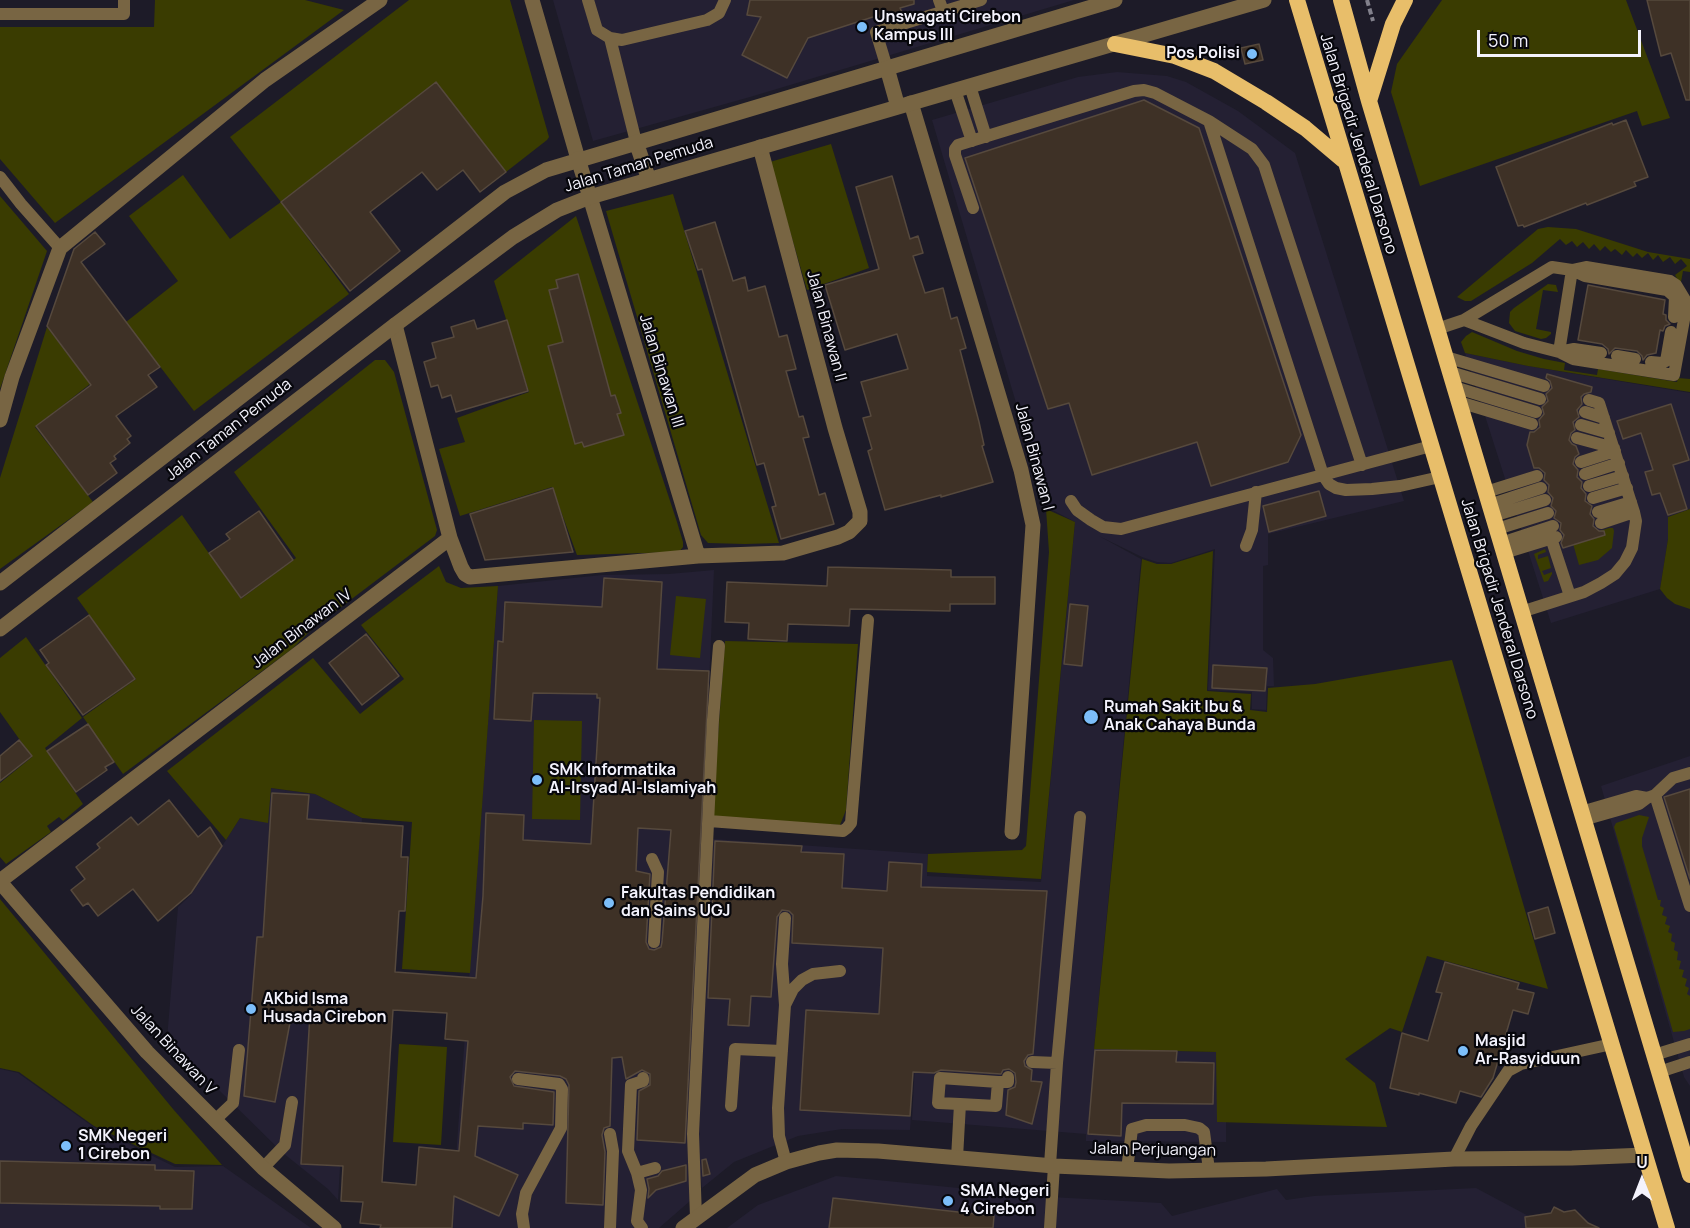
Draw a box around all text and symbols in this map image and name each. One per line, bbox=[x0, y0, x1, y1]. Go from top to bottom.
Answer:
place label: Unswagati Cirebon Kampus III bbox=[874, 8, 1021, 46]
scale bar bbox=[1480, 18, 1644, 56]
marker: Unswagati Cirebon Kampus III bbox=[855, 20, 869, 34]
text: 50 m bbox=[1488, 28, 1528, 52]
street label: Jalan Brigadir Jenderal Darsono bbox=[1315, 31, 1401, 257]
place label: Pos Polisi bbox=[1166, 44, 1240, 64]
marker: Pos Polisi bbox=[1245, 47, 1259, 61]
street label: Jalan Taman Pemuda bbox=[562, 133, 716, 197]
street label: Jalan Binawan II bbox=[802, 268, 850, 384]
street label: Jalan Binawan III bbox=[635, 312, 687, 430]
street label: Jalan Taman Pemuda bbox=[162, 375, 296, 485]
street label: Jalan Binawan I bbox=[1010, 401, 1058, 513]
street label: Jalan Brigadir Jenderal Darsono bbox=[1456, 496, 1542, 722]
street label: Jalan Binawan IV bbox=[248, 585, 356, 673]
place label: Rumah Sakit Ibu & Anak Cahaya Bunda bbox=[1104, 698, 1256, 736]
marker: Rumah Sakit Ibu & Anak Cahaya Bunda bbox=[1082, 708, 1100, 726]
place label: SMK Informatika Al-Irsyad Al-Islamiyah bbox=[549, 761, 716, 799]
marker: SMK Informatika Al-Irsyad Al-Islamiyah bbox=[530, 773, 544, 787]
place label: Fakultas Pendidikan dan Sains UGJ bbox=[621, 884, 775, 922]
marker: Fakultas Pendidikan dan Sains UGJ bbox=[602, 896, 616, 910]
place label: AKbid Isma Husada Cirebon bbox=[263, 990, 387, 1028]
street label: Jalan Binawan V bbox=[126, 1001, 220, 1099]
marker: AKbid Isma Husada Cirebon bbox=[244, 1002, 258, 1016]
place label: Masjid Ar-Rasyiduun bbox=[1475, 1032, 1580, 1070]
marker: Masjid Ar-Rasyiduun bbox=[1456, 1044, 1470, 1058]
place label: SMK Negeri 1 Cirebon bbox=[78, 1127, 167, 1165]
marker: SMK Negeri 1 Cirebon bbox=[59, 1139, 73, 1153]
street label: Jalan Perjuangan bbox=[1090, 1139, 1216, 1161]
north arrow bbox=[1612, 1150, 1672, 1210]
text: U bbox=[1636, 1151, 1648, 1173]
place label: SMA Negeri 4 Cirebon bbox=[960, 1182, 1050, 1220]
marker: SMA Negeri 4 Cirebon bbox=[941, 1194, 955, 1208]

